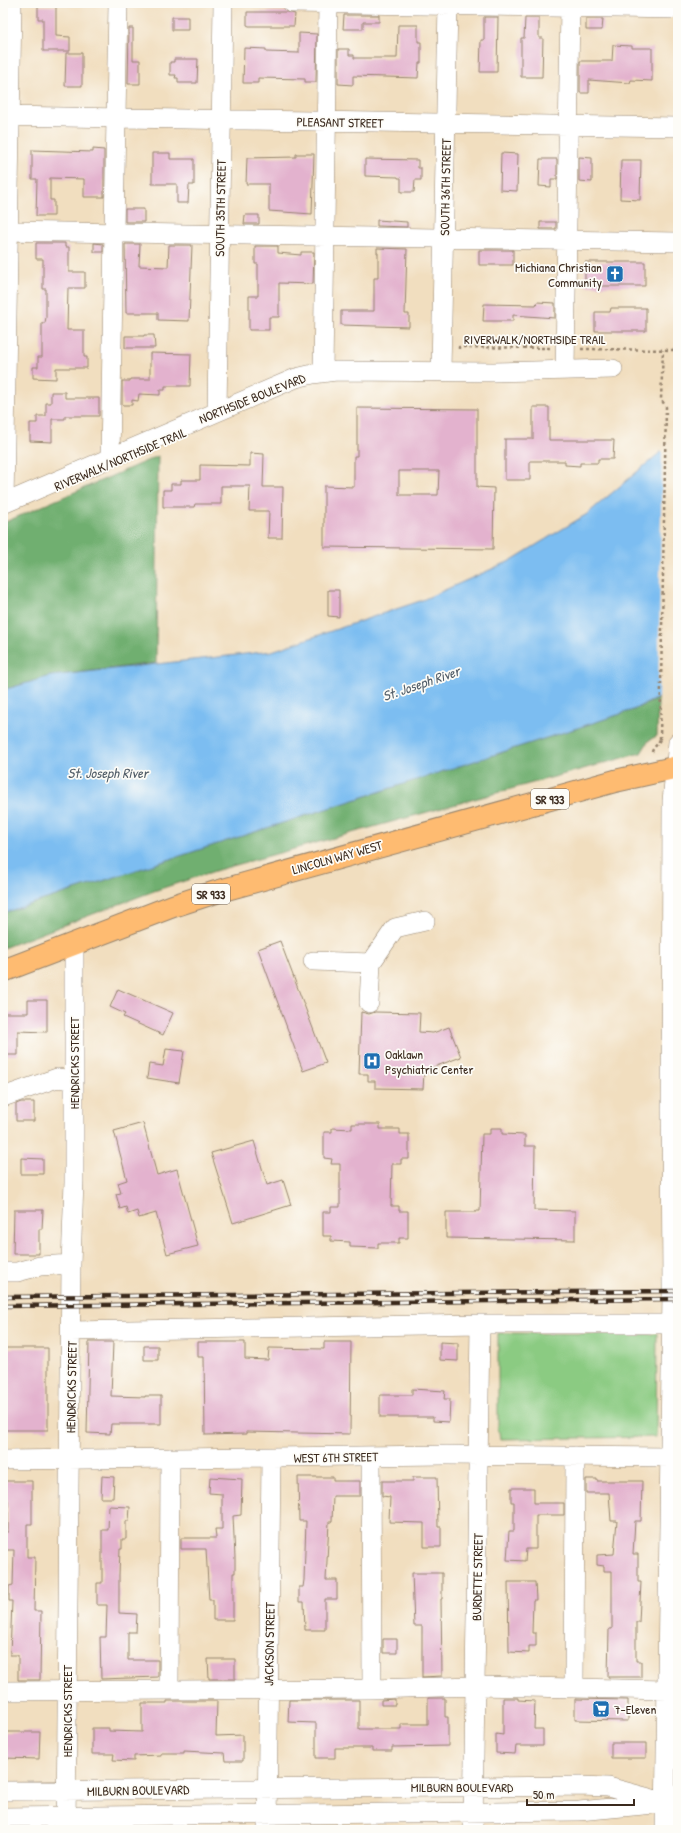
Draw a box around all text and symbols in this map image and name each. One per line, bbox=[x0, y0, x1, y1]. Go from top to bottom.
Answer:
street label: PLEASANT STREET bbox=[296, 112, 385, 132]
street label: SOUTH 36TH STREET bbox=[435, 137, 455, 236]
street label: SOUTH 35TH STREET bbox=[210, 158, 230, 257]
place label: Michiana Christian Community bbox=[515, 258, 602, 291]
church icon: Michiana Christian Community bbox=[605, 264, 625, 284]
street label: RIVERWALK/NORTHSIDE TRAIL bbox=[464, 330, 606, 348]
street label: NORTHSIDE BOULEVARD bbox=[196, 368, 309, 428]
street label: RIVERWALK/NORTHSIDE TRAIL bbox=[51, 423, 189, 495]
water label: St. Joseph River bbox=[380, 660, 464, 706]
water label: St. Joseph River bbox=[68, 763, 150, 783]
road number: SR 933 bbox=[531, 789, 569, 809]
street label: LINCOLN WAY WEST bbox=[290, 835, 385, 878]
road number: SR 933 bbox=[192, 884, 230, 904]
street label: HENDRICKS STREET bbox=[65, 1016, 83, 1109]
place label: Oaklawn Psychiatric Center bbox=[385, 1045, 474, 1078]
hospital icon: Oaklawn Psychiatric Center bbox=[362, 1051, 382, 1071]
street label: HENDRICKS STREET bbox=[61, 1340, 81, 1433]
street label: WEST 6TH STREET bbox=[294, 1447, 379, 1467]
street label: BURDETTE STREET bbox=[467, 1532, 487, 1621]
street label: JACKSON STREET bbox=[259, 1601, 279, 1686]
street label: HENDRICKS STREET bbox=[58, 1664, 76, 1757]
supermarket icon: 7-Eleven bbox=[591, 1699, 611, 1719]
place label: 7-Eleven bbox=[614, 1700, 656, 1718]
street label: MILBURN BOULEVARD bbox=[411, 1778, 514, 1796]
street label: MILBURN BOULEVARD bbox=[87, 1780, 190, 1800]
scale bar bbox=[527, 1781, 634, 1807]
text: 50 m bbox=[533, 1786, 554, 1803]

